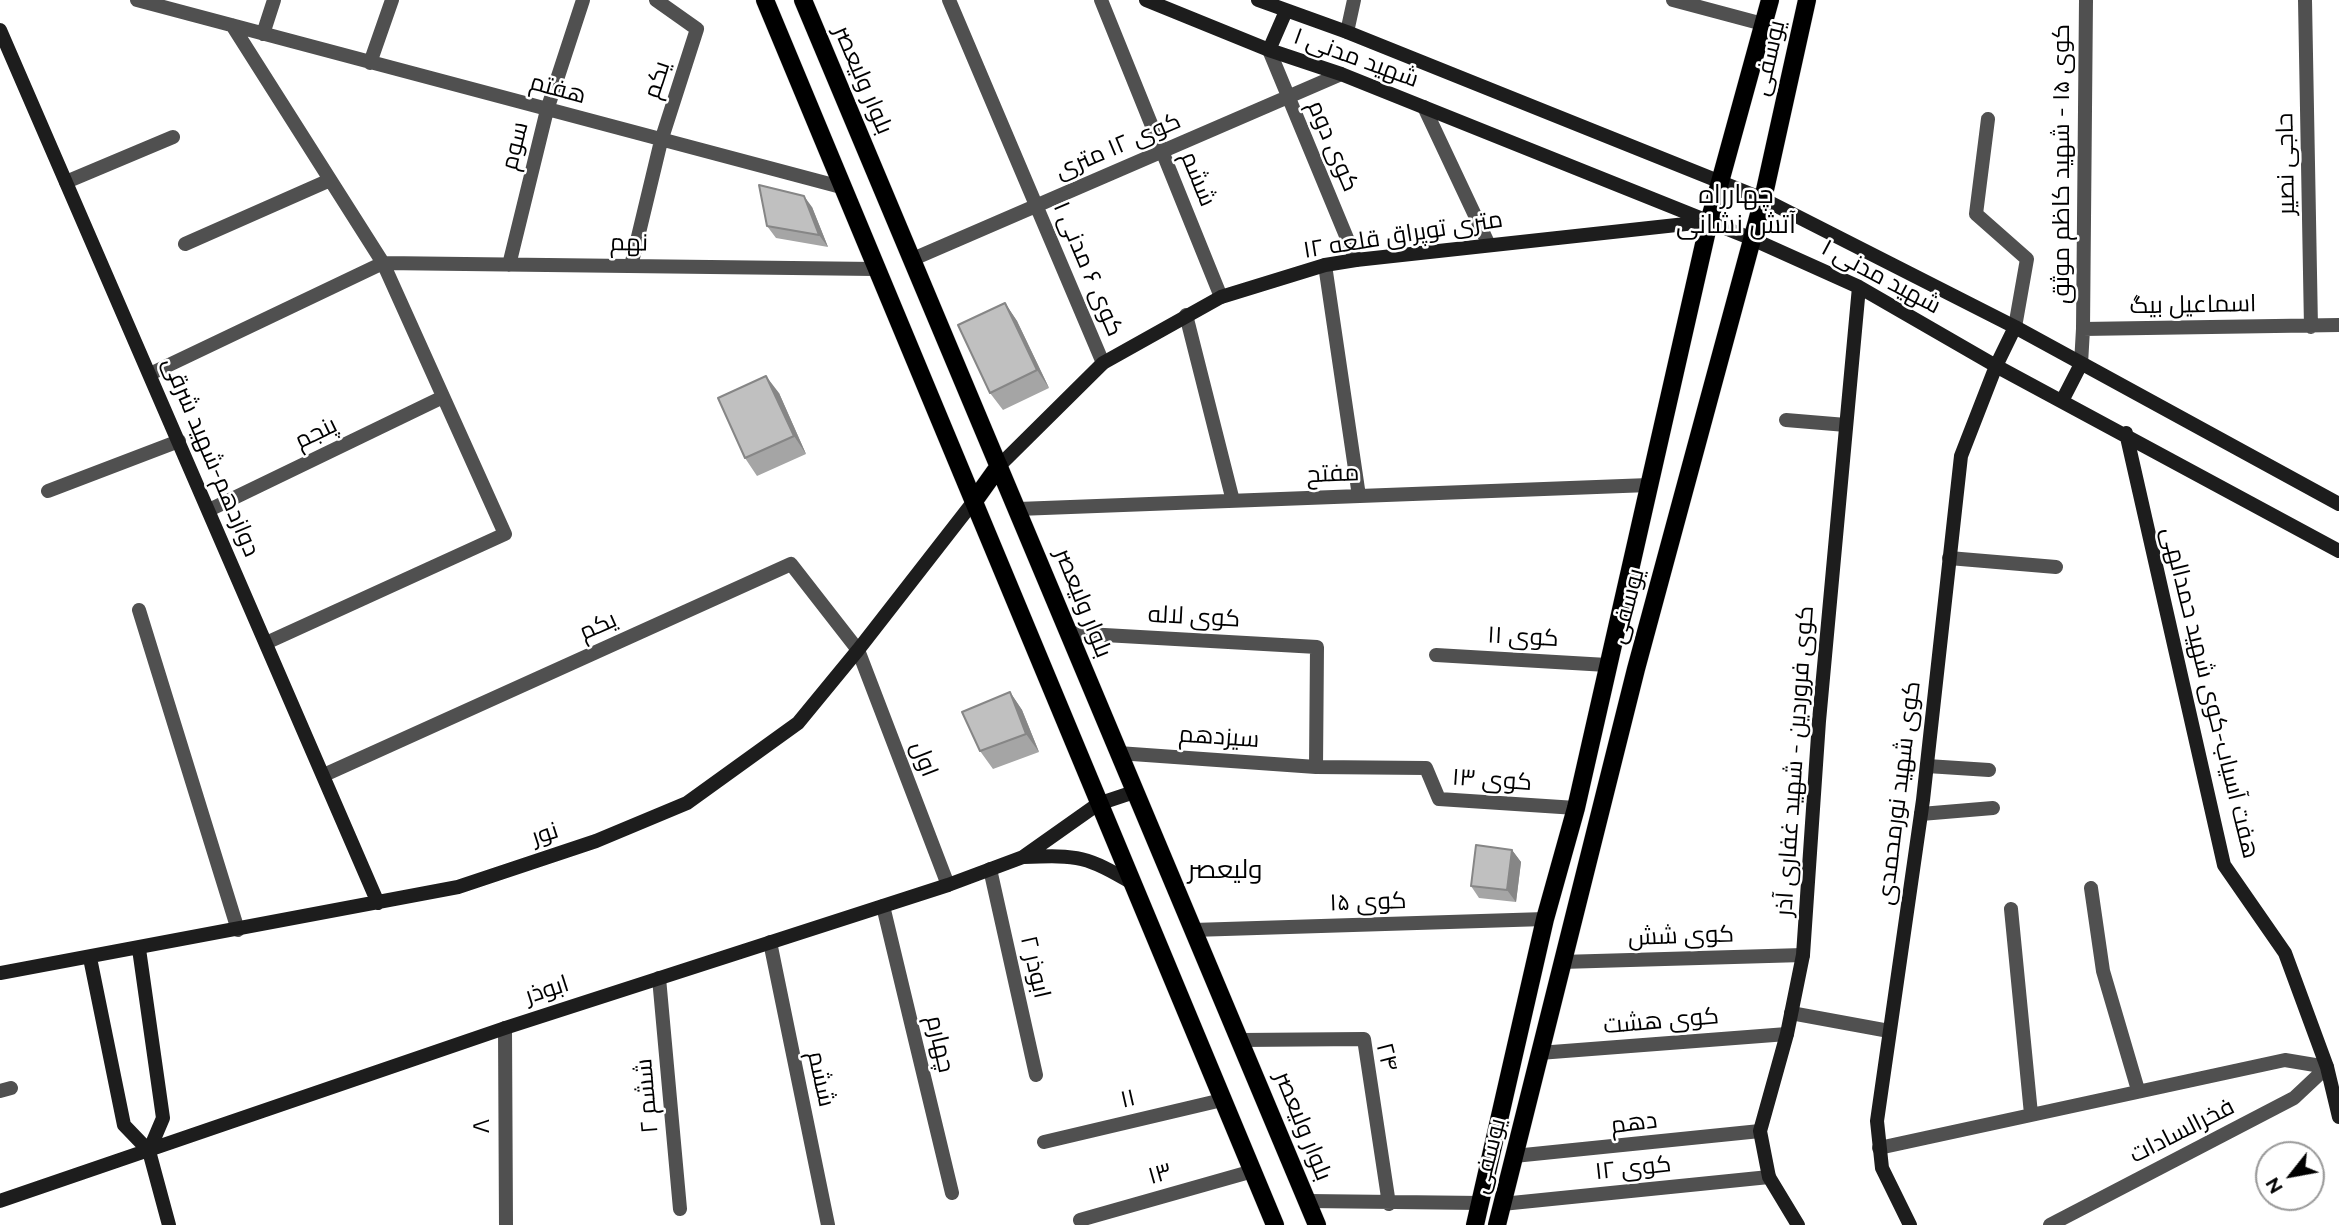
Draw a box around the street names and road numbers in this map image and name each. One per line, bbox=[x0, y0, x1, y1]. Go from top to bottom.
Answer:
street label: یوسفی bbox=[1746, 17, 1792, 99]
street label: بلوار ولیعصر bbox=[827, 21, 899, 139]
street label: شهید مدنی ۱ bbox=[1289, 22, 1423, 94]
street label: کوی ۱۵ - شهید کاظم موثق bbox=[2048, 24, 2076, 304]
street label: یکم bbox=[637, 57, 677, 103]
street label: هفتم bbox=[527, 68, 589, 110]
street label: کوی دوم bbox=[1301, 96, 1365, 196]
street label: کوی ۱۲ متری bbox=[1051, 107, 1185, 185]
street label: حاجی نصیر bbox=[2271, 113, 2301, 215]
street label: سوم bbox=[495, 119, 535, 173]
street label: ششم bbox=[1174, 148, 1222, 210]
street label: کوی ۶ مدنی ۱ bbox=[1047, 197, 1129, 341]
street label: ۱۲ متری توپراق قلعه bbox=[1301, 205, 1505, 265]
street label: نهم bbox=[610, 228, 648, 258]
street label: شهید مدنی ۱ bbox=[1816, 234, 1946, 320]
street label: اسماعیل بیگ bbox=[2129, 289, 2257, 321]
street label: دوازدهم-شهید شرقی bbox=[156, 353, 266, 561]
street label: پنجم bbox=[290, 410, 342, 456]
street label: مفتح bbox=[1306, 459, 1360, 489]
street label: هفت آسیاب-کوی شهید حمدالهی bbox=[2155, 524, 2265, 862]
street label: بلوار ولیعصر bbox=[1048, 544, 1118, 662]
street label: یوسفی bbox=[1603, 565, 1651, 647]
street label: کوی لاله bbox=[1147, 600, 1241, 634]
street label: یکم bbox=[575, 605, 621, 647]
street label: کوی فروردین - شهید غفاری آذر bbox=[1770, 605, 1820, 917]
street label: کوی ۱۱ bbox=[1487, 621, 1559, 653]
street label: کوی شهید نورمحمدی bbox=[1871, 679, 1927, 907]
street label: سیزدهم bbox=[1178, 720, 1260, 754]
street label: اول bbox=[904, 737, 944, 781]
street label: کوی ۱۳ bbox=[1451, 763, 1533, 797]
street label: نور bbox=[528, 816, 562, 852]
street label: کوی ۱۵ bbox=[1329, 886, 1407, 918]
street label: کوی شش bbox=[1627, 920, 1735, 952]
street label: ۲ ابوذر bbox=[1014, 933, 1056, 1001]
street label: ابوذر bbox=[521, 969, 573, 1011]
street label: کوی هشت bbox=[1602, 1002, 1720, 1040]
street label: چهارم bbox=[919, 1013, 961, 1075]
street label: ۲۴ bbox=[1370, 1040, 1404, 1074]
street label: ششم bbox=[801, 1048, 841, 1110]
street label: ششم ۲ bbox=[629, 1057, 665, 1135]
street label: بلوار ولیعصر bbox=[1268, 1067, 1338, 1185]
street label: ۱۱ bbox=[1118, 1083, 1138, 1115]
street label: فخرالسادات bbox=[2125, 1092, 2239, 1170]
street label: دهم bbox=[1609, 1106, 1659, 1140]
street label: یوسفی bbox=[1466, 1115, 1512, 1197]
street label: ۸ bbox=[468, 1119, 496, 1133]
street label: کوی ۱۲ bbox=[1593, 1150, 1673, 1186]
street label: ۱۳ bbox=[1145, 1157, 1175, 1191]

